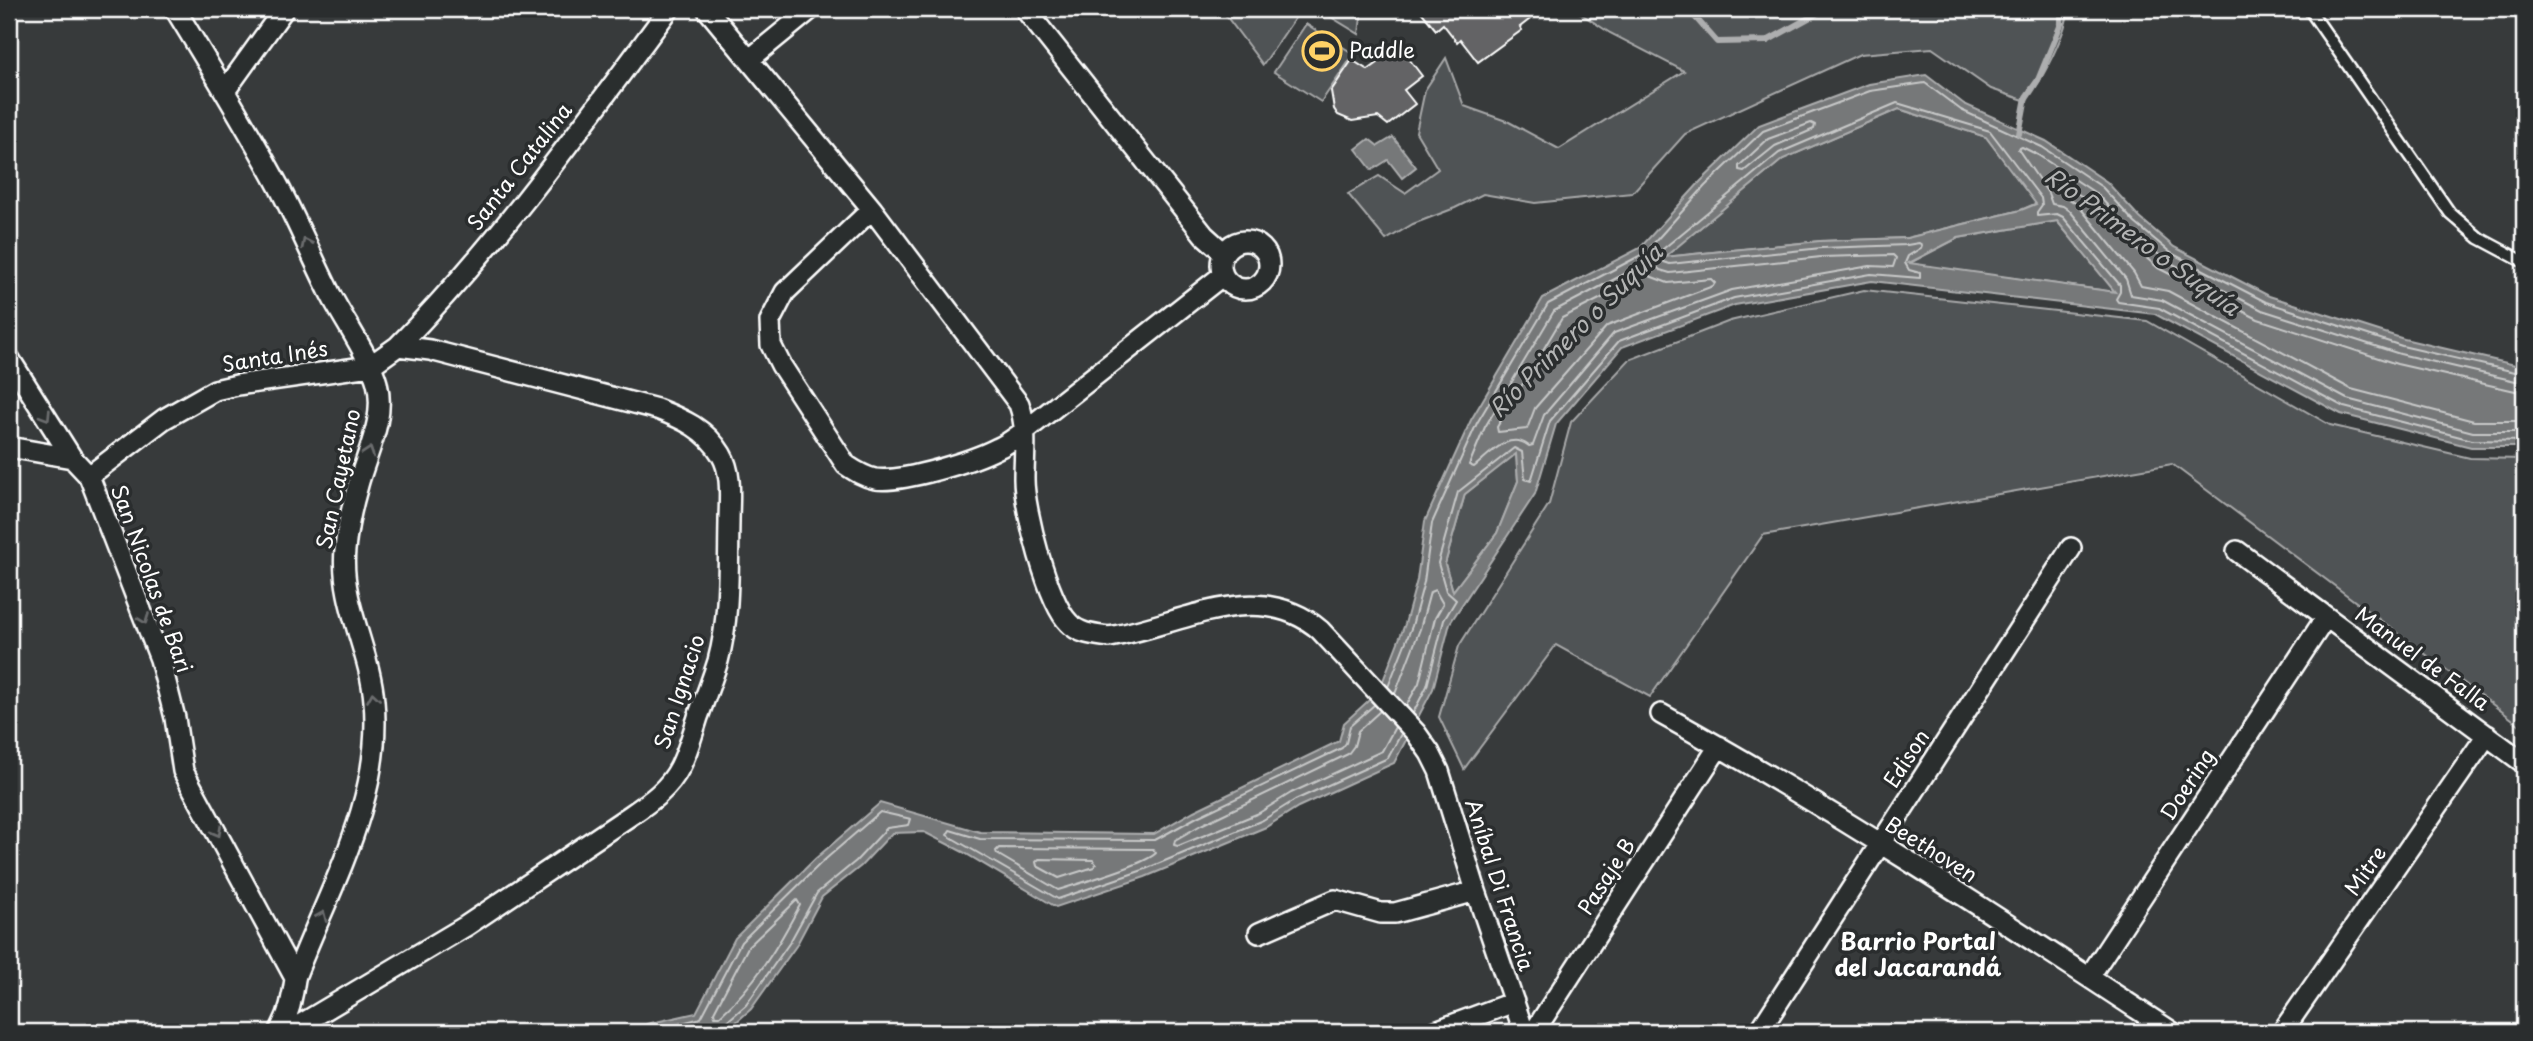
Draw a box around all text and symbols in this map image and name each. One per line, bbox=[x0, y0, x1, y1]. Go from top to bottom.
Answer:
sports icon: Paddle bbox=[1301, 30, 1343, 72]
place label: Paddle bbox=[1349, 33, 1415, 65]
street label: Santa Catalina bbox=[458, 94, 579, 236]
water label: Río Primero o Suquía bbox=[2038, 158, 2248, 324]
water label: Río Primero o Suquía bbox=[1480, 235, 1670, 425]
one-way arrow bbox=[300, 238, 314, 250]
street label: Santa Inés bbox=[220, 331, 330, 379]
street label: San Cayetano bbox=[307, 406, 368, 552]
one-way arrow bbox=[37, 408, 50, 421]
one-way arrow bbox=[361, 446, 375, 458]
street label: San Nicolas de Bari bbox=[104, 480, 202, 677]
street label: Manuel de Falla bbox=[2349, 597, 2497, 717]
one-way arrow bbox=[136, 612, 150, 624]
street label: San Ignacio bbox=[644, 630, 712, 753]
one-way arrow bbox=[366, 691, 381, 703]
street label: Edison bbox=[1875, 722, 1936, 793]
street label: Doering bbox=[2151, 742, 2222, 826]
street label: Aníbal Di Francia bbox=[1458, 794, 1544, 975]
street label: Beethoven bbox=[1880, 807, 1985, 889]
one-way arrow bbox=[209, 825, 222, 838]
street label: Pasaje B bbox=[1569, 831, 1642, 921]
street label: Mitre bbox=[2336, 838, 2393, 901]
one-way arrow bbox=[314, 910, 328, 923]
district label: Barrio Portal del Jacarandá bbox=[1835, 923, 2002, 984]

